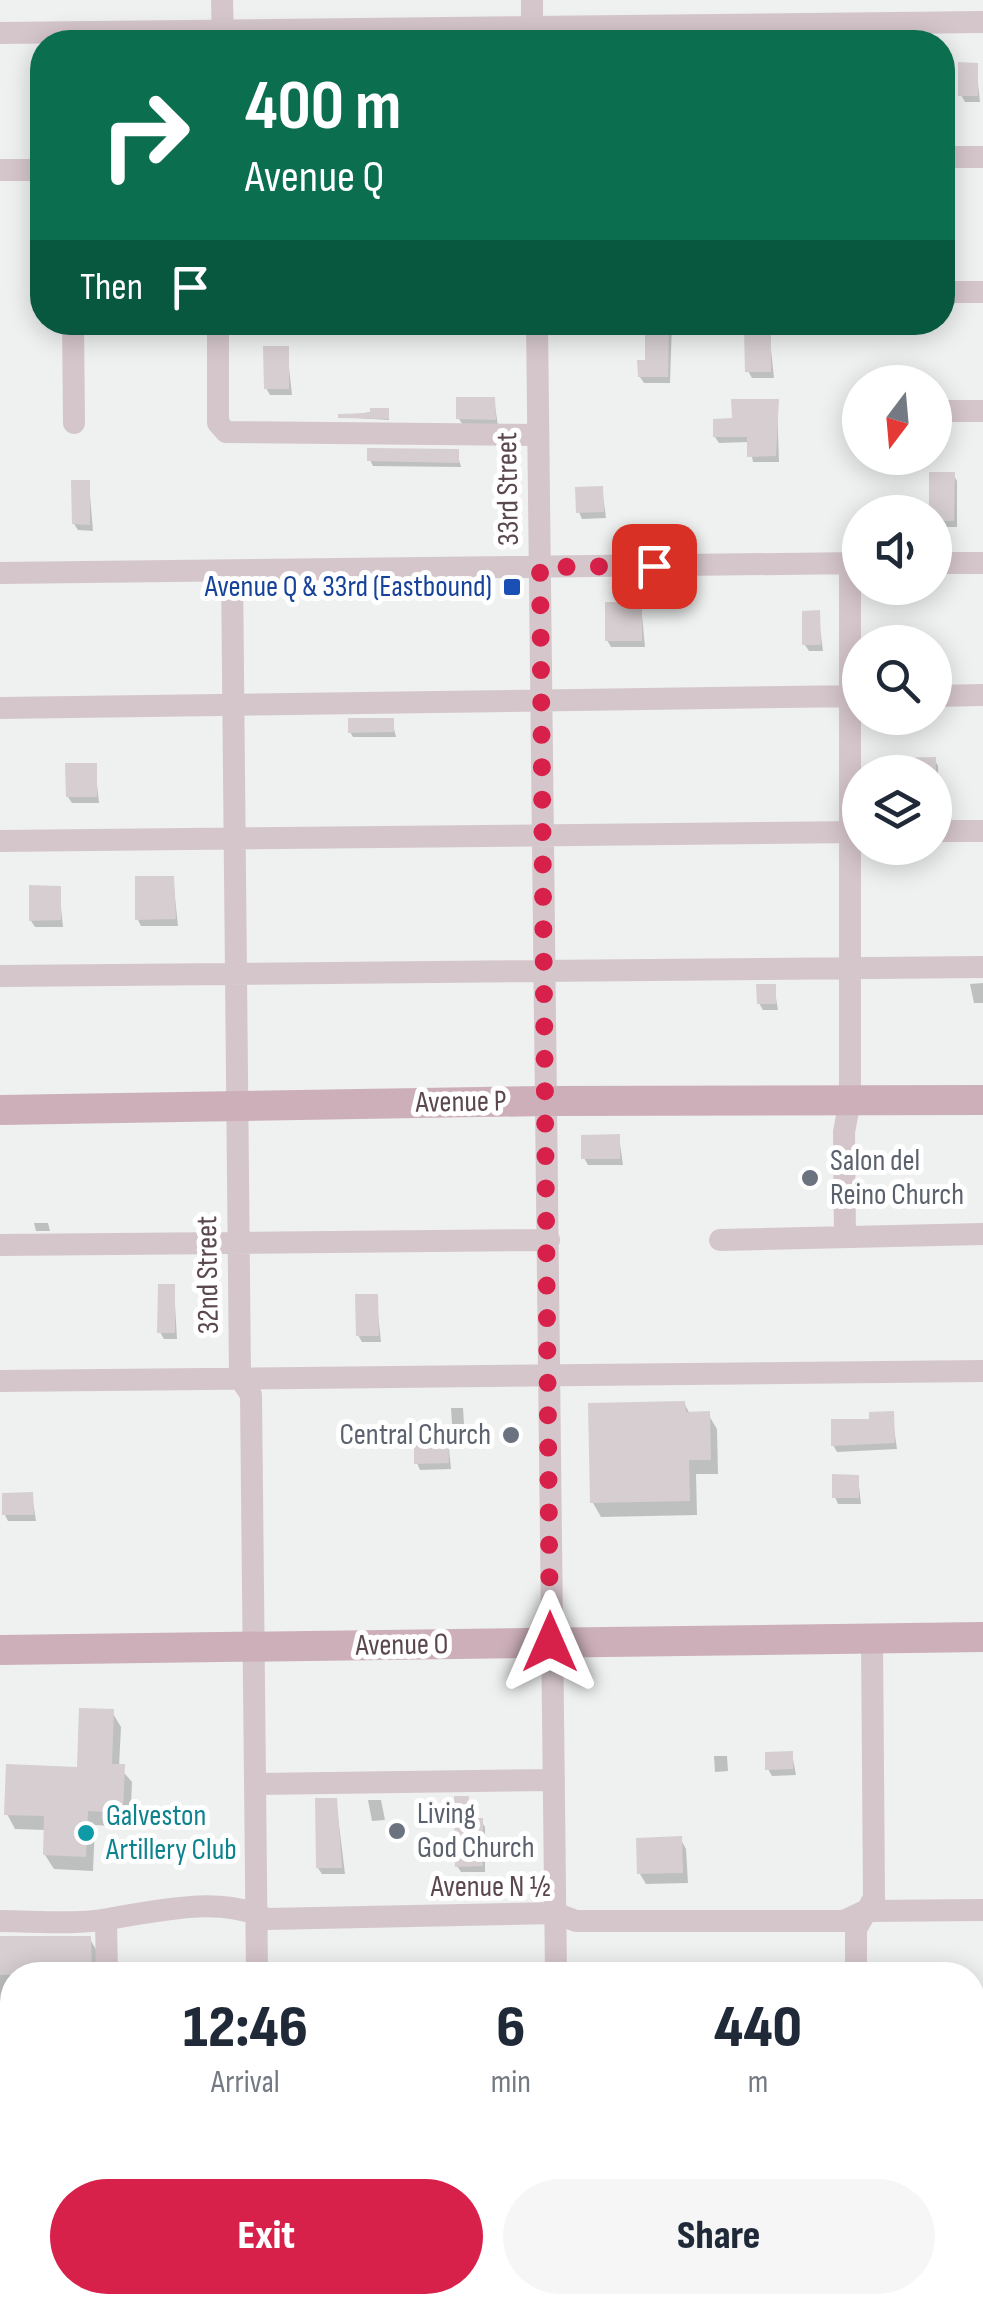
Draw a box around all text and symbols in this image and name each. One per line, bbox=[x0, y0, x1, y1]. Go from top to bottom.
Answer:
text: 400 m bbox=[245, 65, 402, 149]
icon: right bbox=[80, 70, 210, 200]
text: Avenue Q bbox=[245, 150, 384, 205]
icon: arrive bbox=[163, 260, 218, 315]
text: Then bbox=[80, 265, 143, 310]
north arrow bbox=[842, 365, 952, 475]
map controls bbox=[842, 365, 952, 865]
street label: 33rd Street bbox=[489, 432, 527, 546]
button: sound bbox=[842, 495, 952, 605]
pin bbox=[612, 524, 697, 609]
icon: arrive bbox=[627, 539, 682, 594]
place label: Avenue Q & 33rd (Eastbound) bbox=[204, 569, 492, 605]
marker: Avenue Q & 33rd (Eastbound) bbox=[501, 576, 523, 598]
button: search bbox=[842, 625, 952, 735]
button: layers bbox=[842, 755, 952, 865]
street label: Avenue P bbox=[414, 1083, 507, 1121]
place label: Salon del Reino Church bbox=[830, 1143, 964, 1213]
marker: Salon del Reino Church bbox=[799, 1167, 821, 1189]
street label: 32nd Street bbox=[189, 1216, 227, 1334]
place label: Central Church bbox=[340, 1417, 491, 1453]
marker: Central Church bbox=[500, 1424, 522, 1446]
position arrow bbox=[498, 1590, 602, 1694]
street label: Avenue O bbox=[354, 1626, 449, 1664]
place label: Living God Church bbox=[417, 1796, 535, 1866]
place label: Galveston Artillery Club bbox=[105, 1798, 237, 1868]
marker: Living God Church bbox=[386, 1820, 408, 1842]
marker: Galveston Artillery Club bbox=[75, 1822, 97, 1844]
street label: Avenue N ½ bbox=[430, 1869, 551, 1905]
text: 12:46 bbox=[183, 1992, 308, 2064]
text: 6 bbox=[496, 1992, 526, 2064]
text: 440 bbox=[714, 1992, 802, 2064]
text: Arrival bbox=[211, 2063, 280, 2102]
text: min bbox=[491, 2063, 531, 2102]
text: m bbox=[748, 2063, 768, 2102]
button: Exit bbox=[50, 2179, 483, 2294]
button: Share bbox=[503, 2179, 935, 2294]

